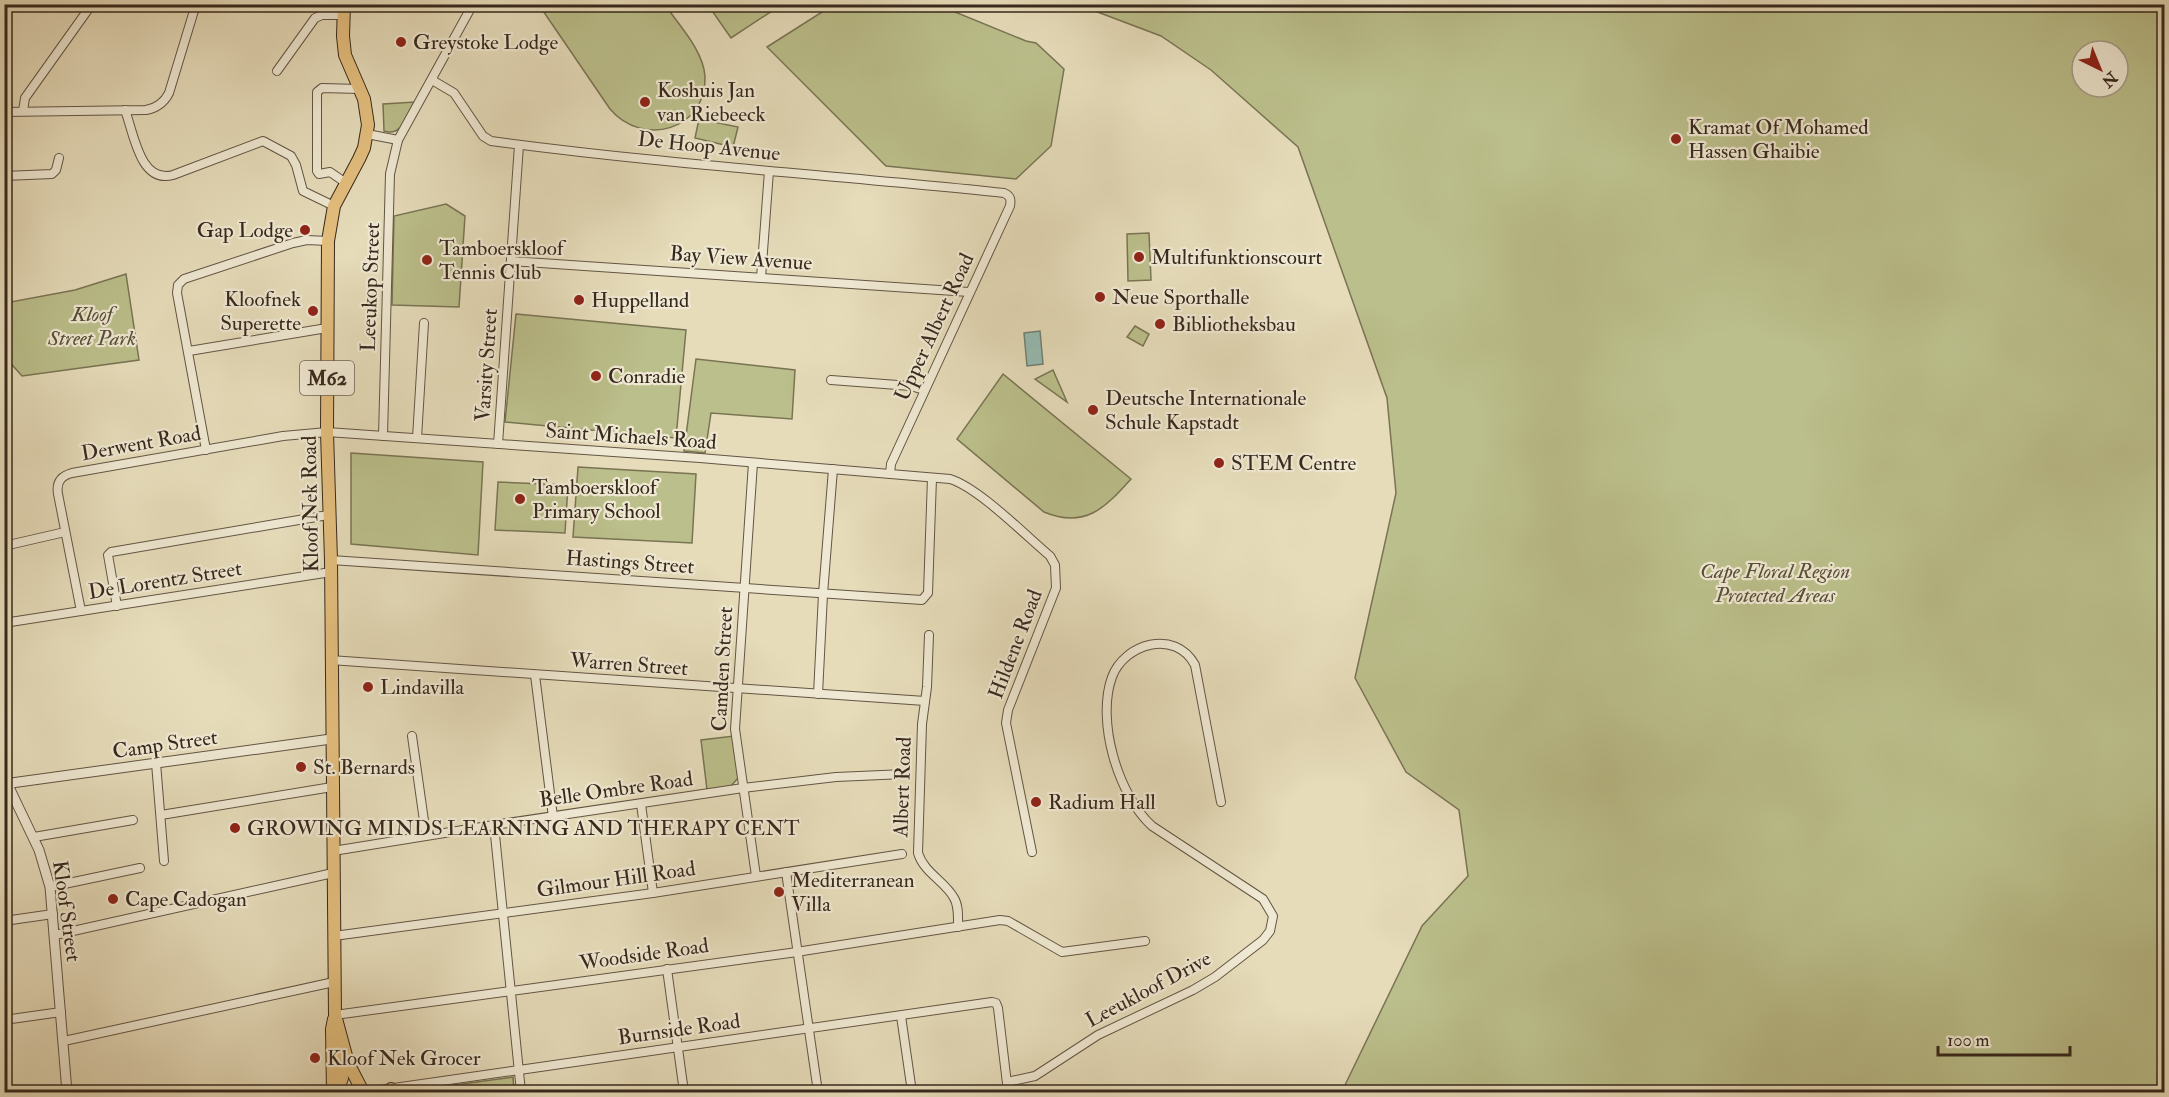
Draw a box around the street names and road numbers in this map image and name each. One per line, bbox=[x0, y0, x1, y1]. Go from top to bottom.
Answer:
street label: De Hoop Avenue bbox=[636, 126, 782, 167]
street label: Leeukop Street bbox=[355, 222, 386, 352]
street label: Bay View Avenue bbox=[669, 240, 813, 277]
street label: Upper Albert Road bbox=[888, 248, 981, 405]
street label: Varsity Street bbox=[469, 307, 504, 422]
road number: M62 bbox=[300, 361, 354, 395]
street label: Saint Michaels Road bbox=[545, 417, 718, 456]
street label: Derwent Road bbox=[79, 420, 204, 467]
street label: Kloof Nek Road bbox=[296, 435, 325, 573]
street label: Hastings Street bbox=[565, 545, 695, 580]
street label: De Lorentz Street bbox=[86, 555, 244, 606]
street label: Hildene Road bbox=[982, 585, 1049, 703]
street label: Camden Street bbox=[706, 606, 739, 732]
street label: Warren Street bbox=[568, 647, 689, 682]
street label: Camp Street bbox=[111, 724, 220, 765]
street label: Albert Road bbox=[887, 736, 918, 839]
street label: Belle Ombre Road bbox=[538, 765, 695, 814]
street label: Gilmour Hill Road bbox=[535, 855, 698, 904]
street label: Kloof Street bbox=[46, 859, 87, 964]
street label: Woodside Road bbox=[577, 932, 711, 977]
street label: Leeukloof Drive bbox=[1081, 945, 1216, 1034]
street label: Burnside Road bbox=[616, 1007, 743, 1051]

